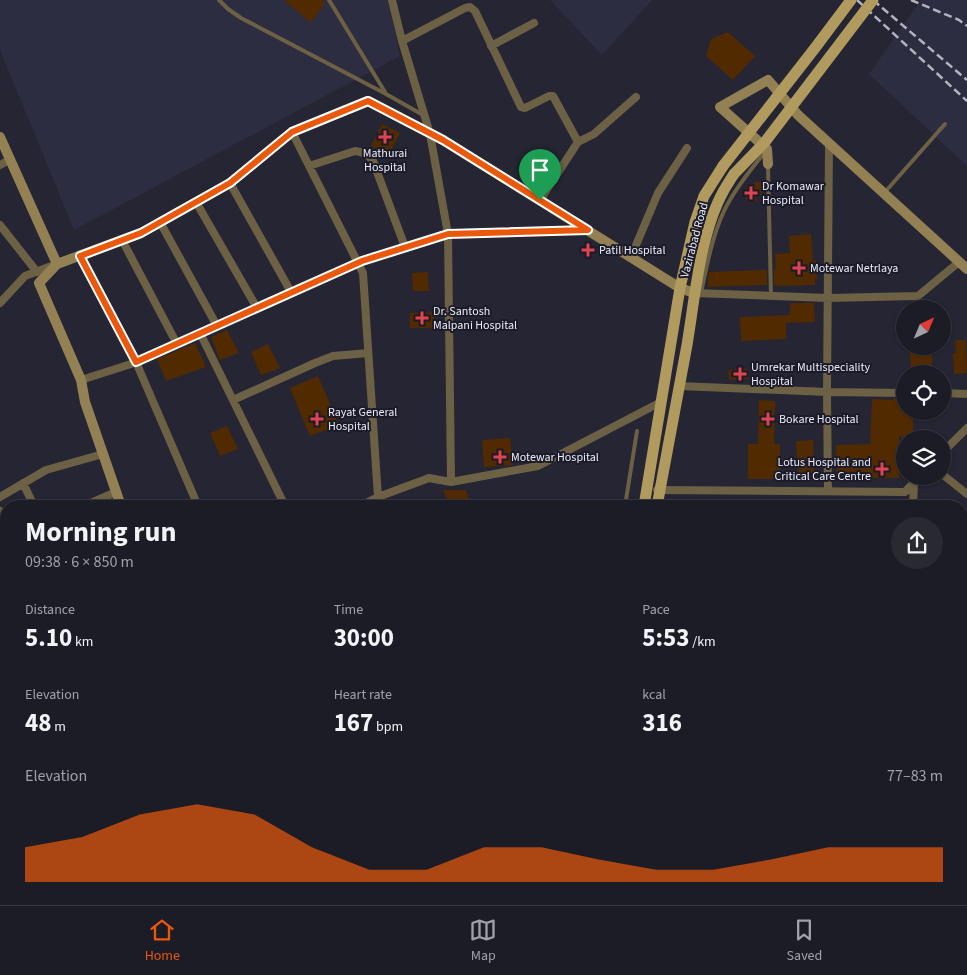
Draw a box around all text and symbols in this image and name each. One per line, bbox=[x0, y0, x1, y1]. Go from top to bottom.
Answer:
marker: Mathurai Hospital bbox=[378, 130, 392, 144]
place label: Mathurai Hospital bbox=[363, 145, 407, 176]
pin bbox=[519, 149, 561, 200]
icon: arrive bbox=[526, 156, 554, 184]
place label: Dr Komawar Hospital bbox=[762, 178, 825, 209]
marker: Dr Komawar Hospital bbox=[744, 186, 758, 200]
street label: Vazirabad Road bbox=[676, 201, 713, 280]
place label: Patil Hospital bbox=[599, 242, 665, 259]
marker: Patil Hospital bbox=[581, 243, 595, 257]
place label: Motewar Netrlaya bbox=[810, 260, 898, 277]
marker: Motewar Netrlaya bbox=[792, 261, 806, 275]
north arrow bbox=[896, 300, 951, 355]
map controls bbox=[896, 300, 951, 485]
place label: Dr. Santosh Malpani Hospital bbox=[433, 303, 517, 334]
marker: Dr. Santosh Malpani Hospital bbox=[415, 311, 429, 325]
place label: Umrekar Multispeciality Hospital bbox=[751, 359, 871, 390]
button: locate bbox=[896, 365, 951, 420]
marker: Umrekar Multispeciality Hospital bbox=[733, 367, 747, 381]
place label: Rayat General Hospital bbox=[328, 404, 397, 435]
place label: Bokare Hospital bbox=[779, 411, 859, 428]
marker: Rayat General Hospital bbox=[310, 412, 324, 426]
marker: Bokare Hospital bbox=[761, 412, 775, 426]
button: layers bbox=[896, 430, 951, 485]
place label: Motewar Hospital bbox=[511, 449, 599, 466]
marker: Motewar Hospital bbox=[493, 450, 507, 464]
place label: Lotus Hospital and Critical Care Centre bbox=[774, 454, 871, 485]
marker: Lotus Hospital and Critical Care Centre bbox=[875, 462, 889, 476]
text: Morning run bbox=[25, 512, 176, 552]
button: share bbox=[891, 517, 943, 569]
text: 09:38 · 6 × 850 m bbox=[25, 551, 134, 573]
text: Distance bbox=[25, 600, 75, 620]
text: Time bbox=[334, 600, 363, 620]
text: Pace bbox=[642, 600, 670, 620]
text: 5.10 bbox=[25, 620, 72, 656]
text: 30:00 bbox=[334, 620, 394, 656]
text: 5:53 bbox=[642, 620, 689, 656]
text: km bbox=[72, 632, 93, 652]
text: /km bbox=[689, 632, 716, 652]
text: Elevation bbox=[25, 685, 80, 705]
text: Heart rate bbox=[334, 685, 392, 705]
text: kcal bbox=[642, 685, 666, 705]
text: 48 bbox=[25, 705, 51, 741]
text: 167 bbox=[334, 705, 373, 741]
text: 316 bbox=[642, 705, 682, 741]
text: m bbox=[51, 717, 66, 737]
text: bpm bbox=[373, 717, 403, 737]
text: Elevation bbox=[25, 765, 87, 787]
text: 77–83 m bbox=[887, 765, 943, 787]
tab: Home bbox=[145, 916, 180, 966]
tab: Map bbox=[469, 916, 497, 966]
tab: Saved bbox=[787, 916, 822, 966]

